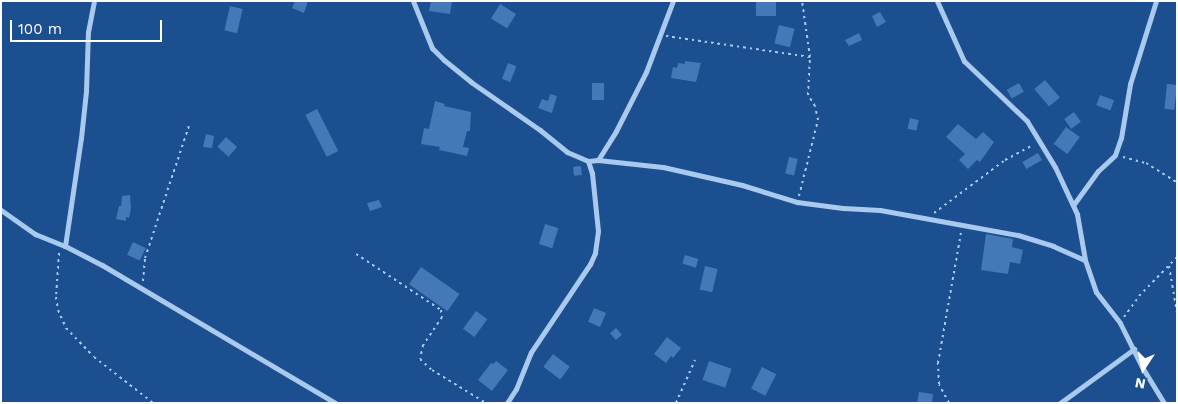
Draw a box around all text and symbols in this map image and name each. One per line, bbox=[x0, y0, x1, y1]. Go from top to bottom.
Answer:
scale bar bbox=[12, 10, 165, 42]
text: 100 m bbox=[18, 20, 62, 38]
north arrow bbox=[1118, 344, 1168, 394]
text: N bbox=[1134, 375, 1147, 393]

